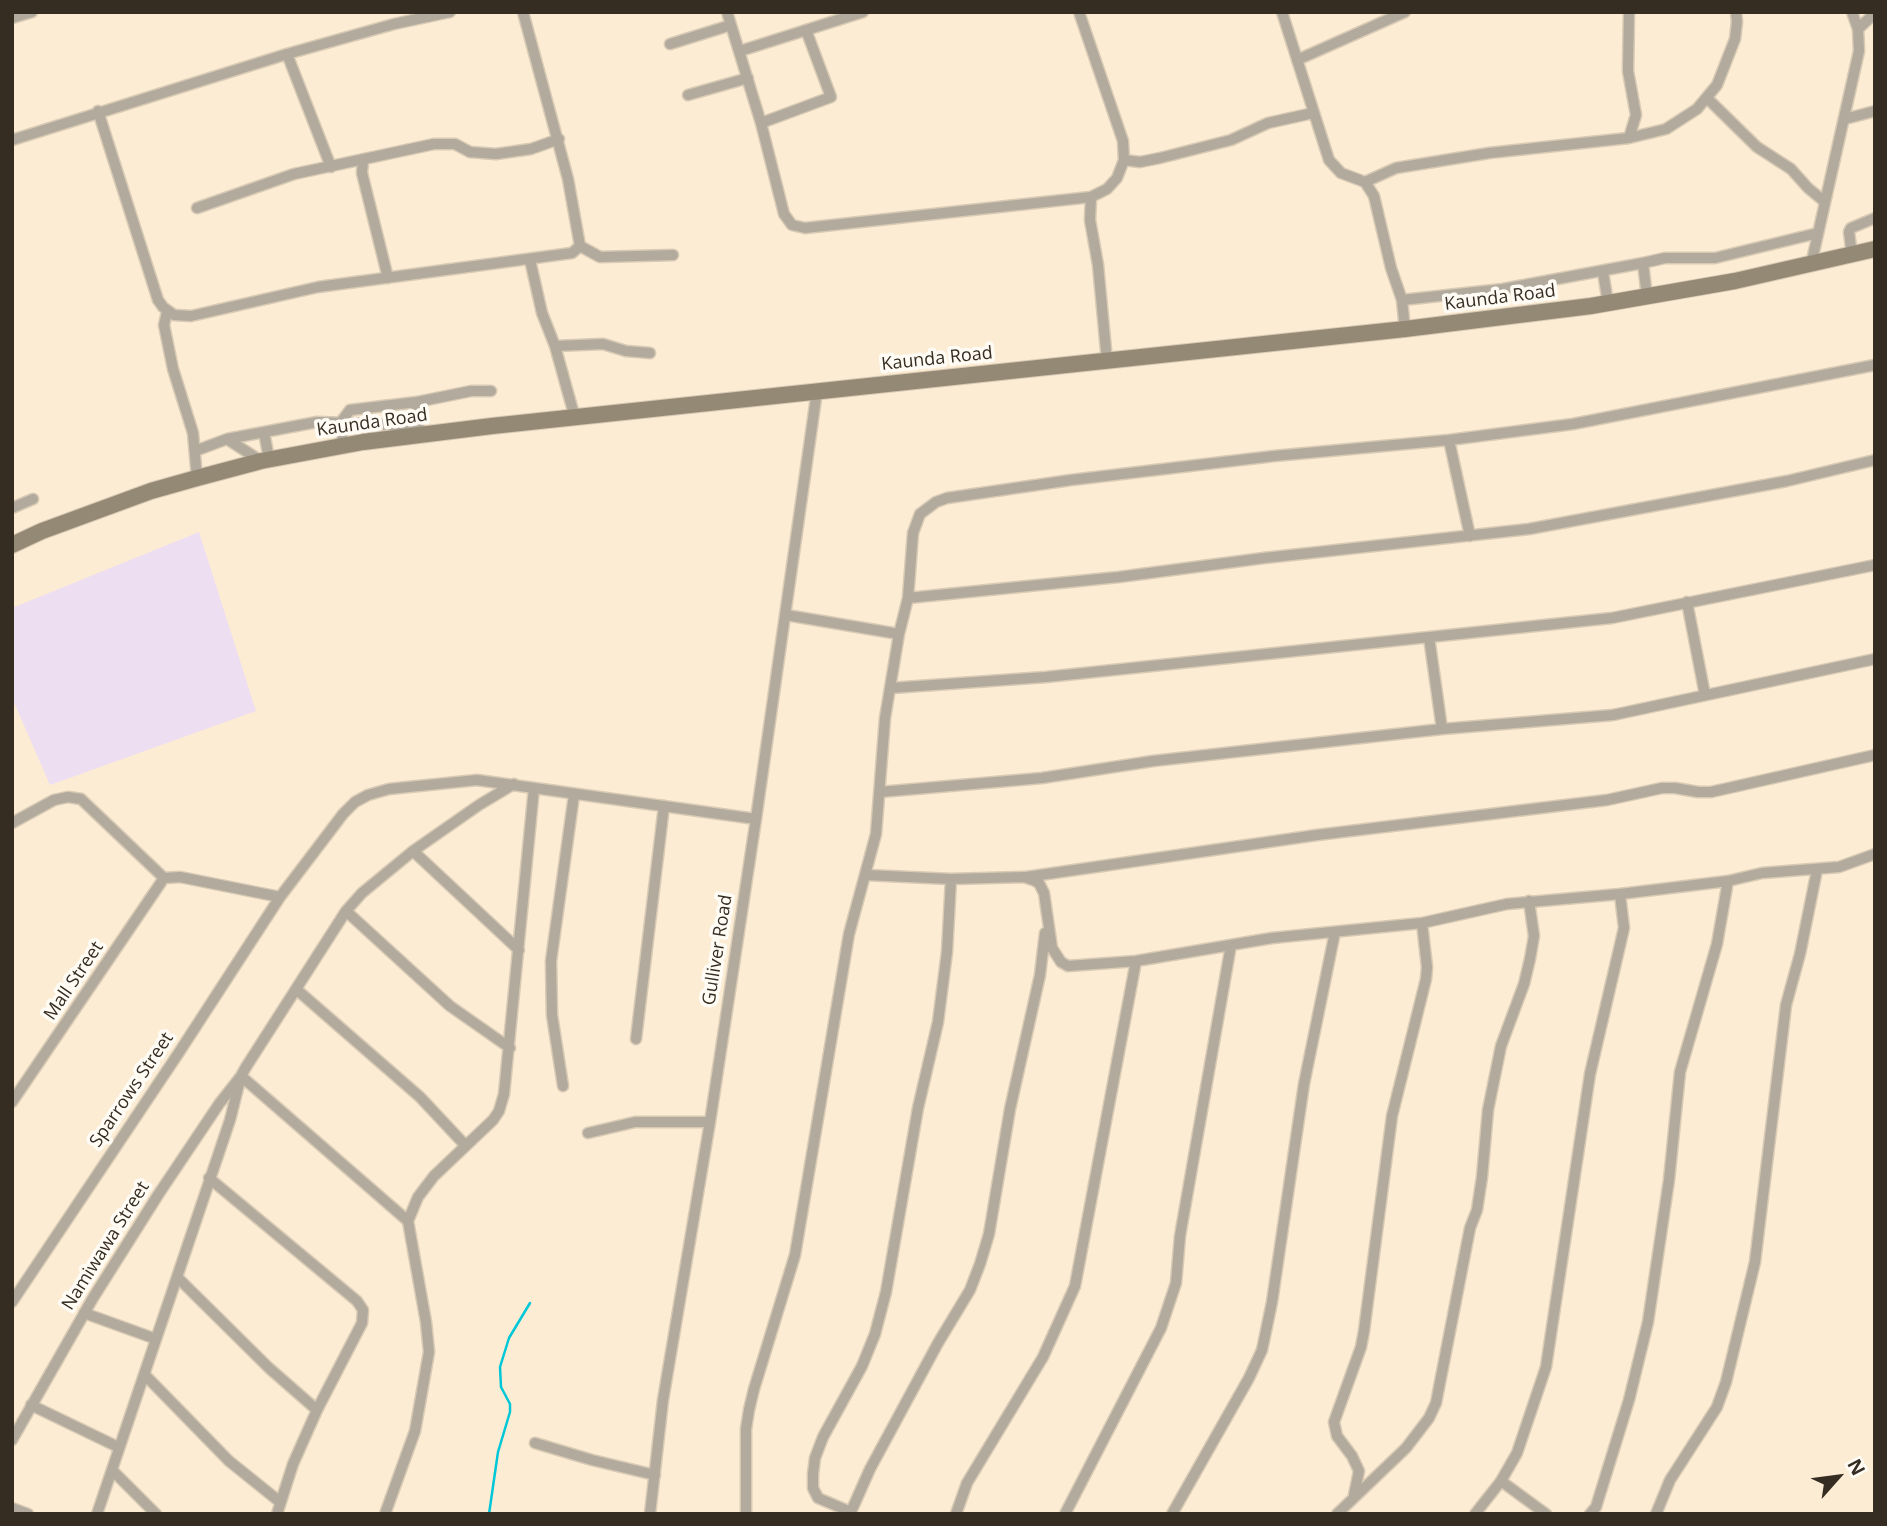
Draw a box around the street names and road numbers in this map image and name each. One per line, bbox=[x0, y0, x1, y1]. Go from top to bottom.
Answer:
street label: Kaunda Road bbox=[1443, 280, 1557, 316]
street label: Kaunda Road bbox=[880, 342, 994, 376]
street label: Kaunda Road bbox=[315, 405, 429, 441]
street label: Gulliver Road bbox=[699, 893, 737, 1007]
street label: Mall Street bbox=[40, 938, 108, 1024]
street label: Sparrows Street bbox=[86, 1028, 178, 1152]
street label: Namiwawa Street bbox=[58, 1178, 154, 1314]

